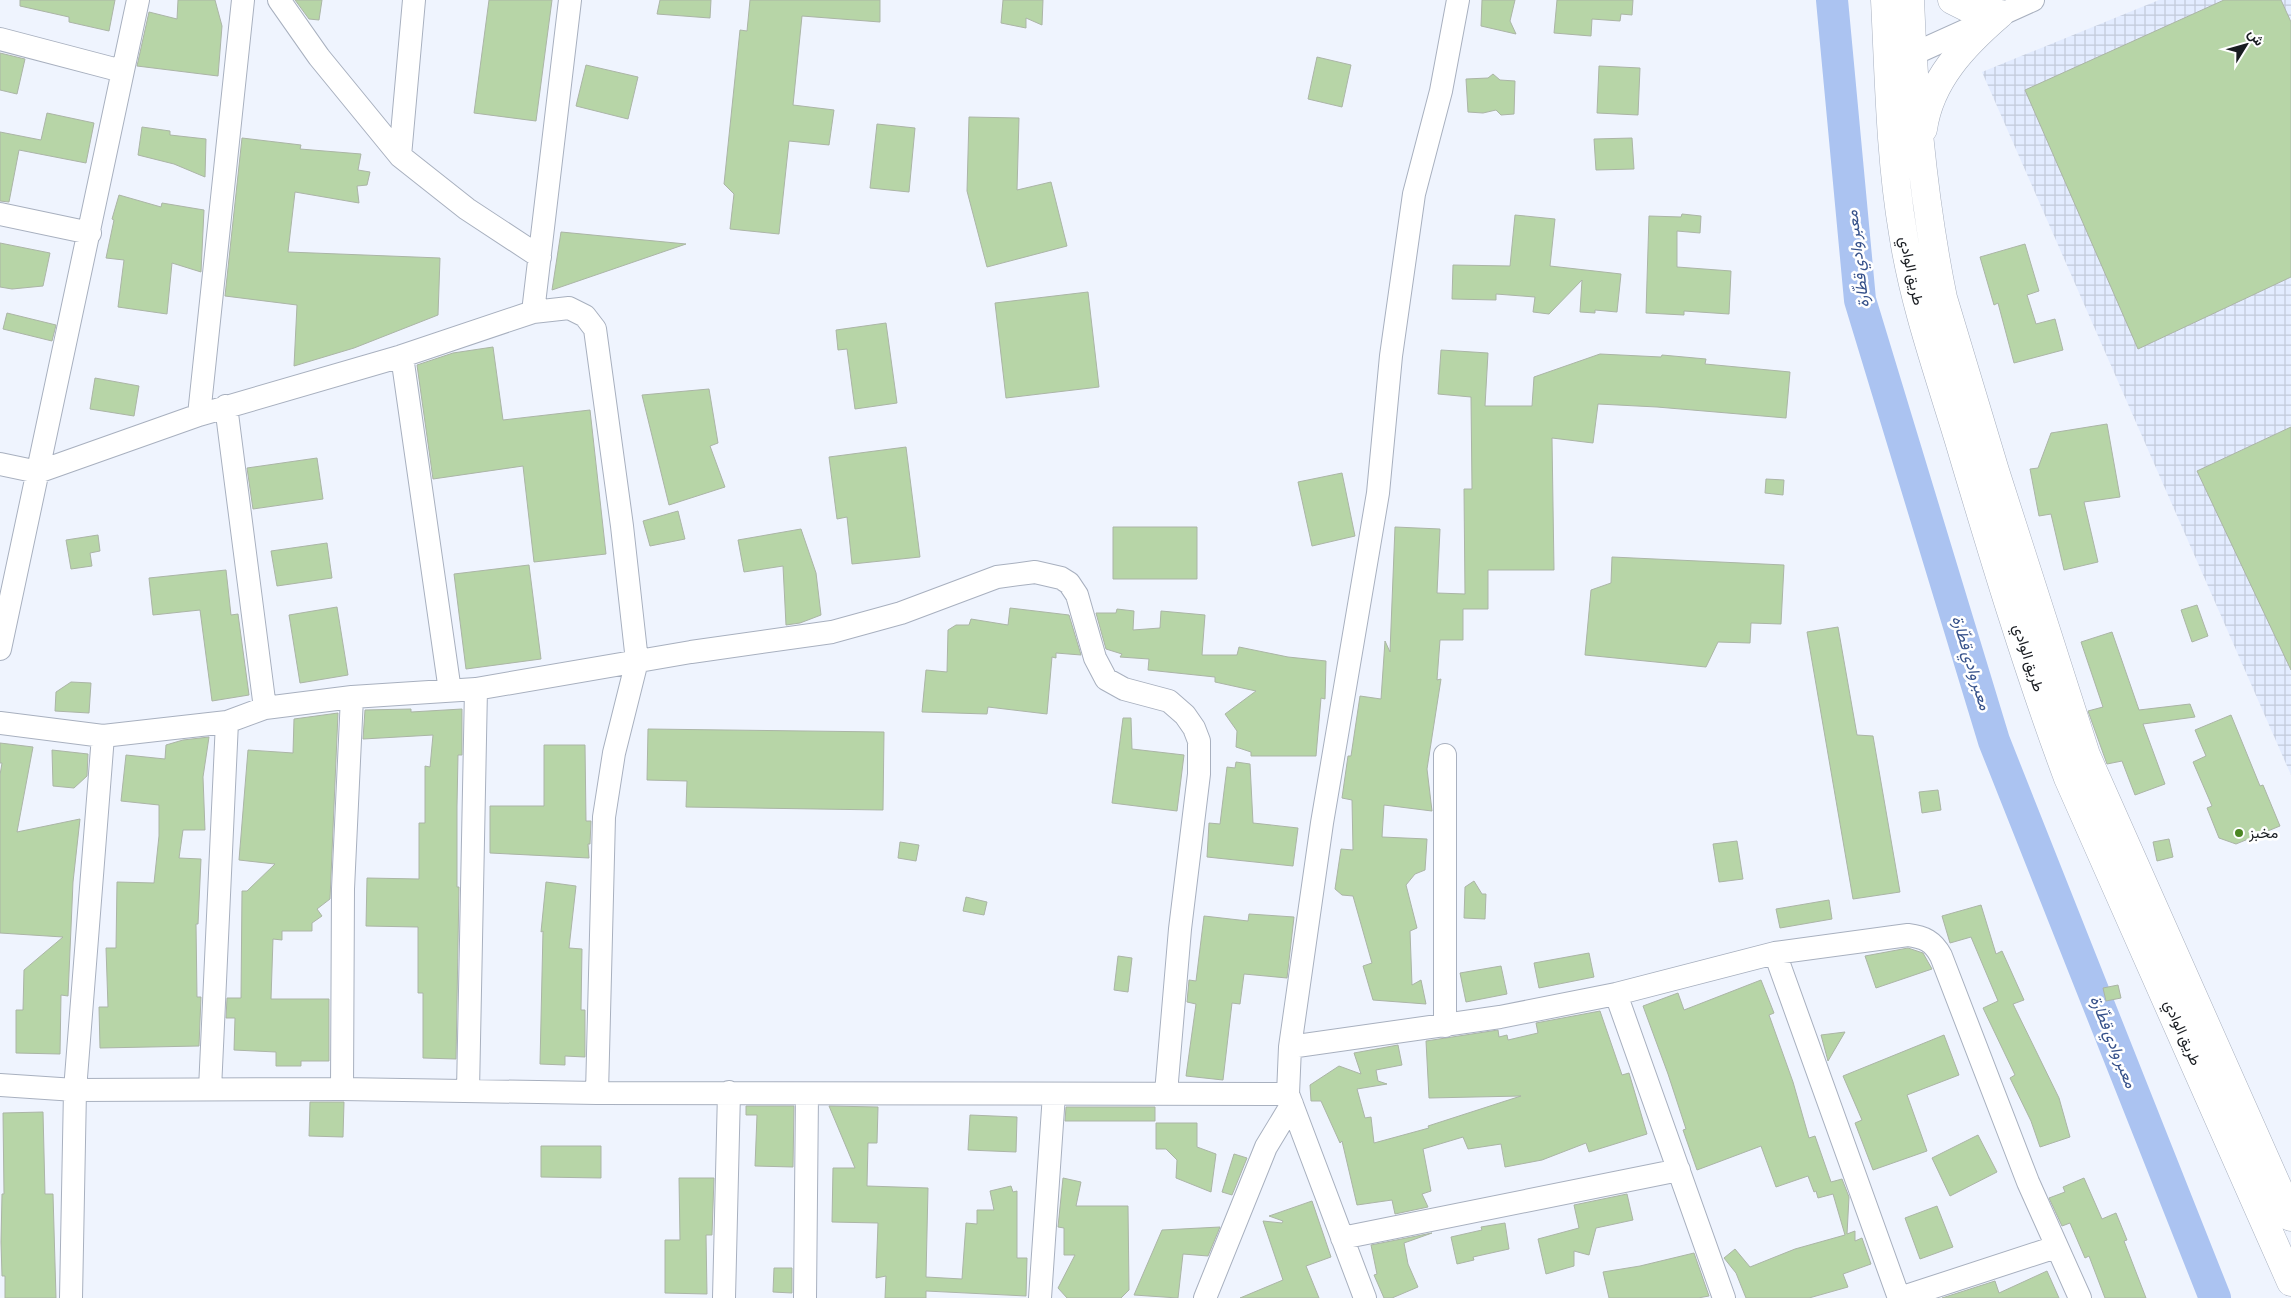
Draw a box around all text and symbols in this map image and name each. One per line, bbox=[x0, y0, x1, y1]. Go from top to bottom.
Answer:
north arrow bbox=[2221, 20, 2271, 70]
text: ش bbox=[2244, 27, 2266, 49]
water label: معبر وادي قطّارة bbox=[1842, 208, 1877, 309]
street label: طريق الوادي bbox=[1891, 235, 1926, 308]
water label: معبر وادي قطّارة bbox=[1944, 613, 1995, 714]
street label: طريق الوادي bbox=[2005, 622, 2046, 695]
place label: مخبز bbox=[2248, 826, 2278, 842]
marker: مخبز bbox=[2233, 827, 2245, 839]
water label: معبر وادي قطّارة bbox=[2083, 993, 2141, 1093]
street label: طريق الوادي bbox=[2156, 998, 2203, 1070]

